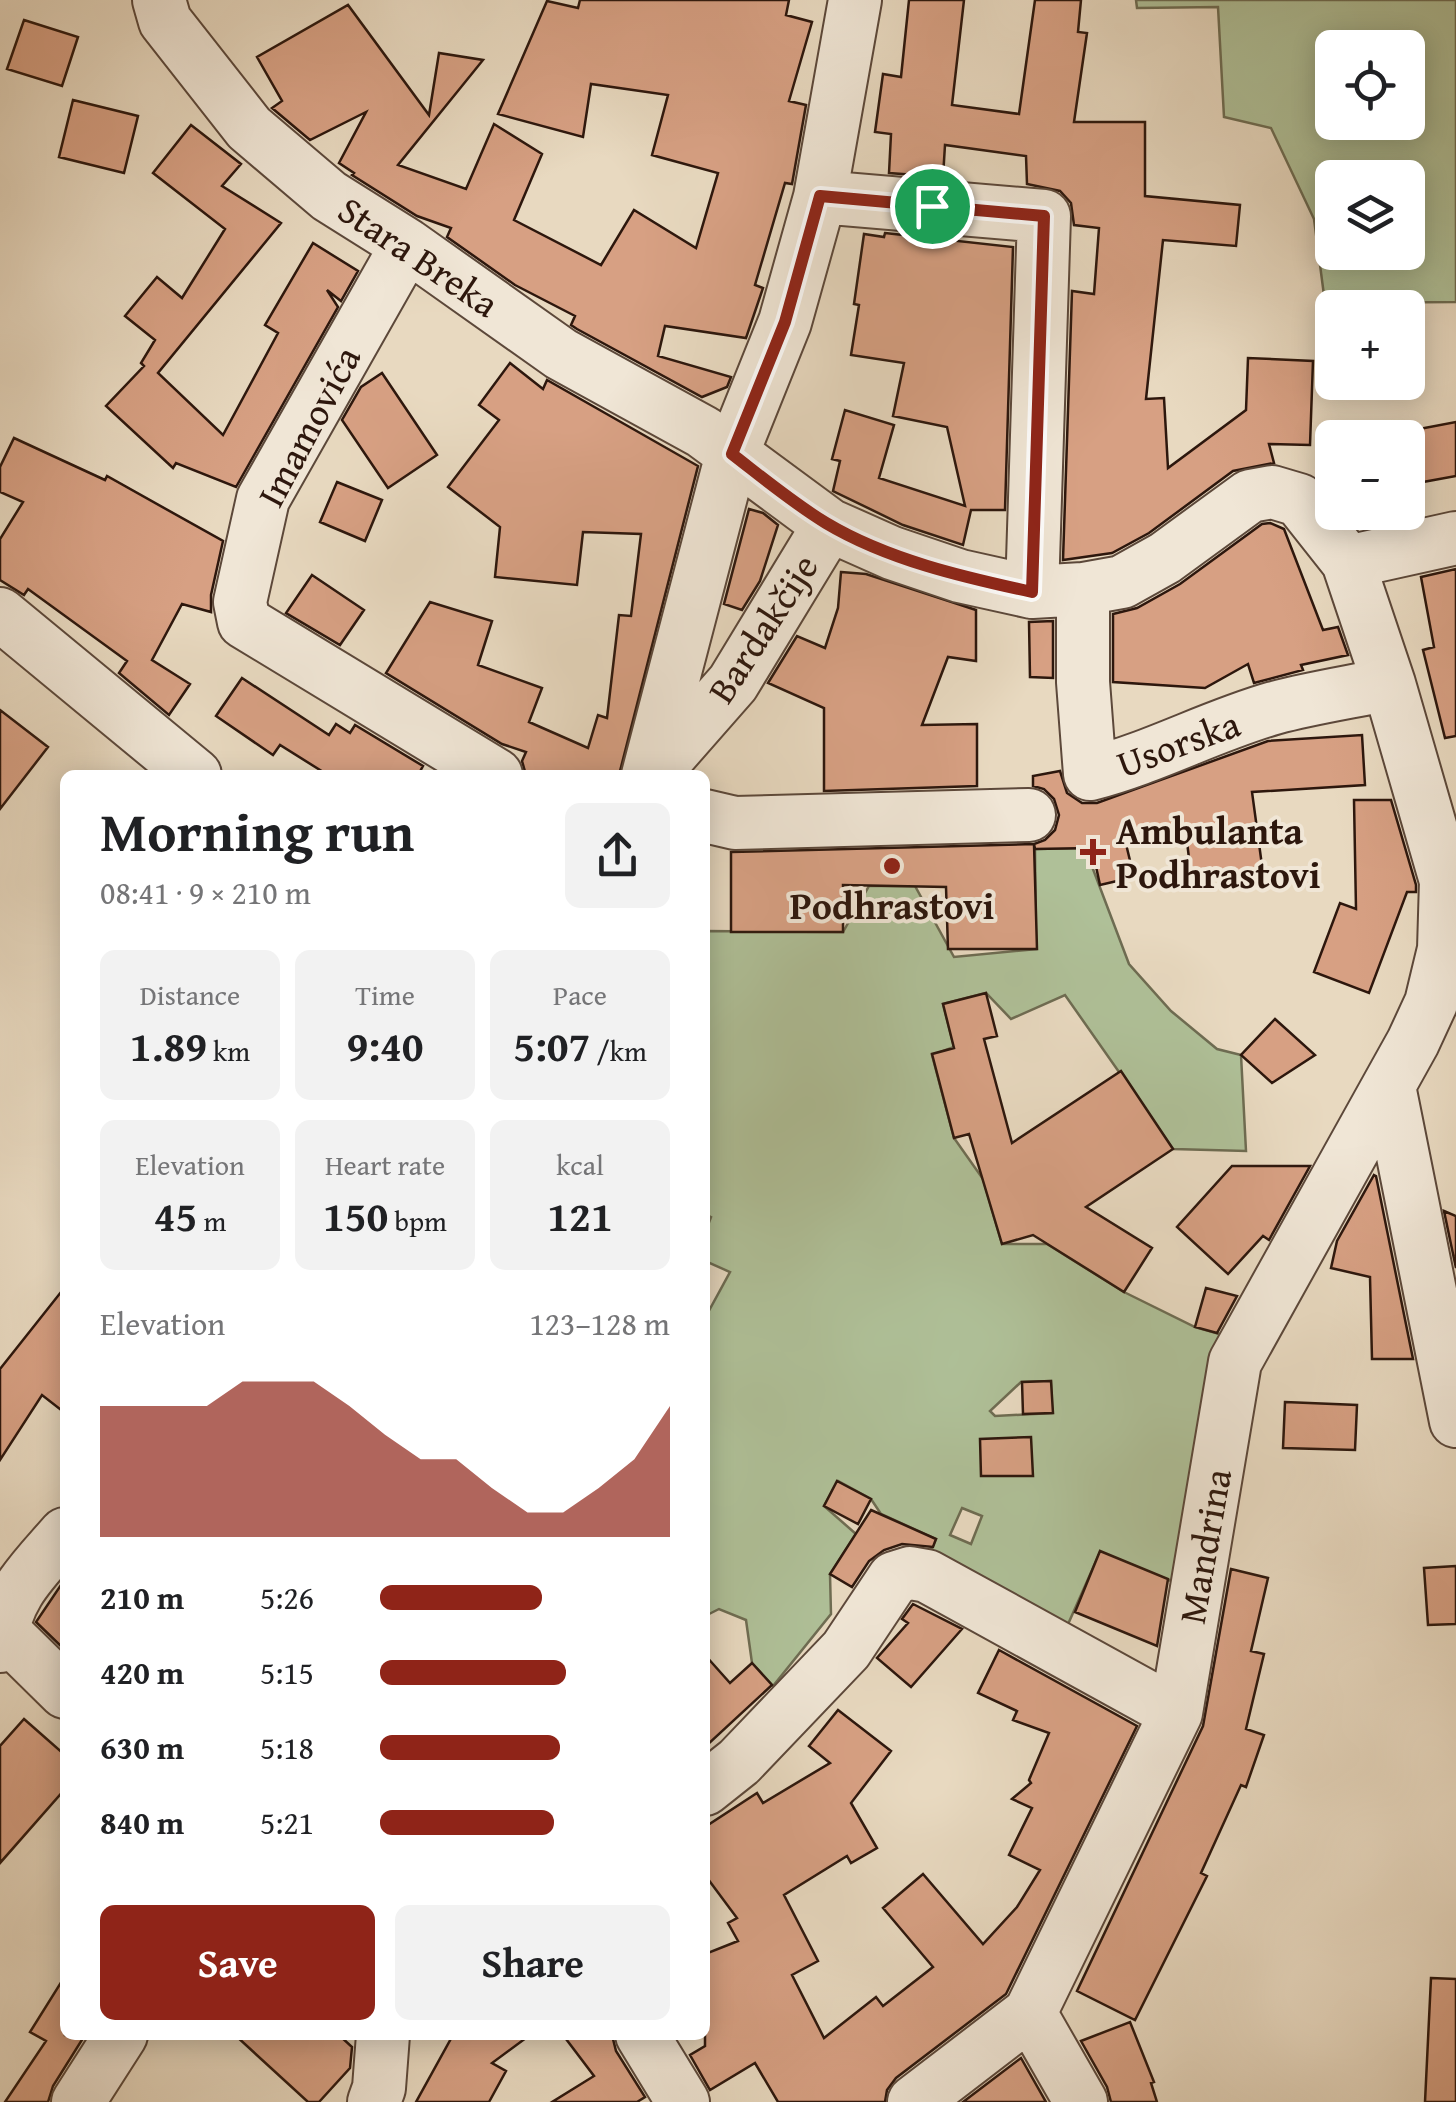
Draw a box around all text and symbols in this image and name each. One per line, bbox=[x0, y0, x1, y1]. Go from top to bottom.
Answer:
map controls bbox=[1315, 30, 1425, 530]
button: locate bbox=[1315, 30, 1425, 140]
button: layers bbox=[1315, 160, 1425, 270]
pin bbox=[890, 164, 975, 249]
icon: arrive bbox=[905, 179, 960, 234]
street label: Stara Breka bbox=[327, 182, 511, 330]
button: + bbox=[1315, 290, 1425, 400]
street label: Imamovića bbox=[242, 336, 374, 516]
button: − bbox=[1315, 420, 1425, 530]
street label: Bardakčije bbox=[693, 542, 831, 714]
street label: Usorska bbox=[1109, 695, 1248, 791]
text: Morning run bbox=[100, 791, 414, 871]
place label: Ambulanta Podhrastovi bbox=[1116, 802, 1321, 902]
button: share bbox=[565, 803, 670, 908]
marker: Ambulanta Podhrastovi bbox=[1080, 839, 1106, 865]
marker: Podhrastovi bbox=[881, 855, 903, 877]
text: 08:41 · 9 × 210 m bbox=[100, 869, 311, 916]
place label: Podhrastovi bbox=[790, 877, 994, 933]
text: Distance bbox=[140, 974, 240, 1015]
text: Time bbox=[355, 974, 415, 1015]
text: Pace bbox=[553, 974, 607, 1015]
text: 1.89 bbox=[130, 1015, 207, 1076]
text: 9:40 bbox=[346, 1015, 424, 1076]
text: 5:07 bbox=[513, 1015, 590, 1076]
text: km bbox=[207, 1030, 250, 1071]
text: /km bbox=[590, 1030, 647, 1071]
text: Elevation bbox=[135, 1144, 245, 1185]
text: Heart rate bbox=[325, 1144, 445, 1185]
text: kcal bbox=[556, 1144, 604, 1185]
text: 45 bbox=[154, 1185, 197, 1246]
text: 150 bbox=[323, 1185, 388, 1246]
text: 121 bbox=[547, 1185, 613, 1246]
text: m bbox=[197, 1200, 226, 1241]
text: bpm bbox=[388, 1200, 447, 1241]
text: Elevation bbox=[100, 1300, 225, 1347]
text: 123–128 m bbox=[529, 1300, 670, 1347]
street label: Mandrina bbox=[1163, 1464, 1245, 1628]
text: 210 m bbox=[100, 1574, 184, 1621]
text: 5:26 bbox=[260, 1574, 314, 1621]
text: 420 m bbox=[100, 1649, 184, 1696]
text: 5:15 bbox=[260, 1649, 314, 1696]
text: 630 m bbox=[100, 1724, 184, 1771]
text: 5:18 bbox=[260, 1724, 314, 1771]
text: 840 m bbox=[100, 1799, 184, 1846]
text: 5:21 bbox=[260, 1799, 314, 1846]
button: Save bbox=[100, 1905, 375, 2020]
button: Share bbox=[395, 1905, 670, 2020]

